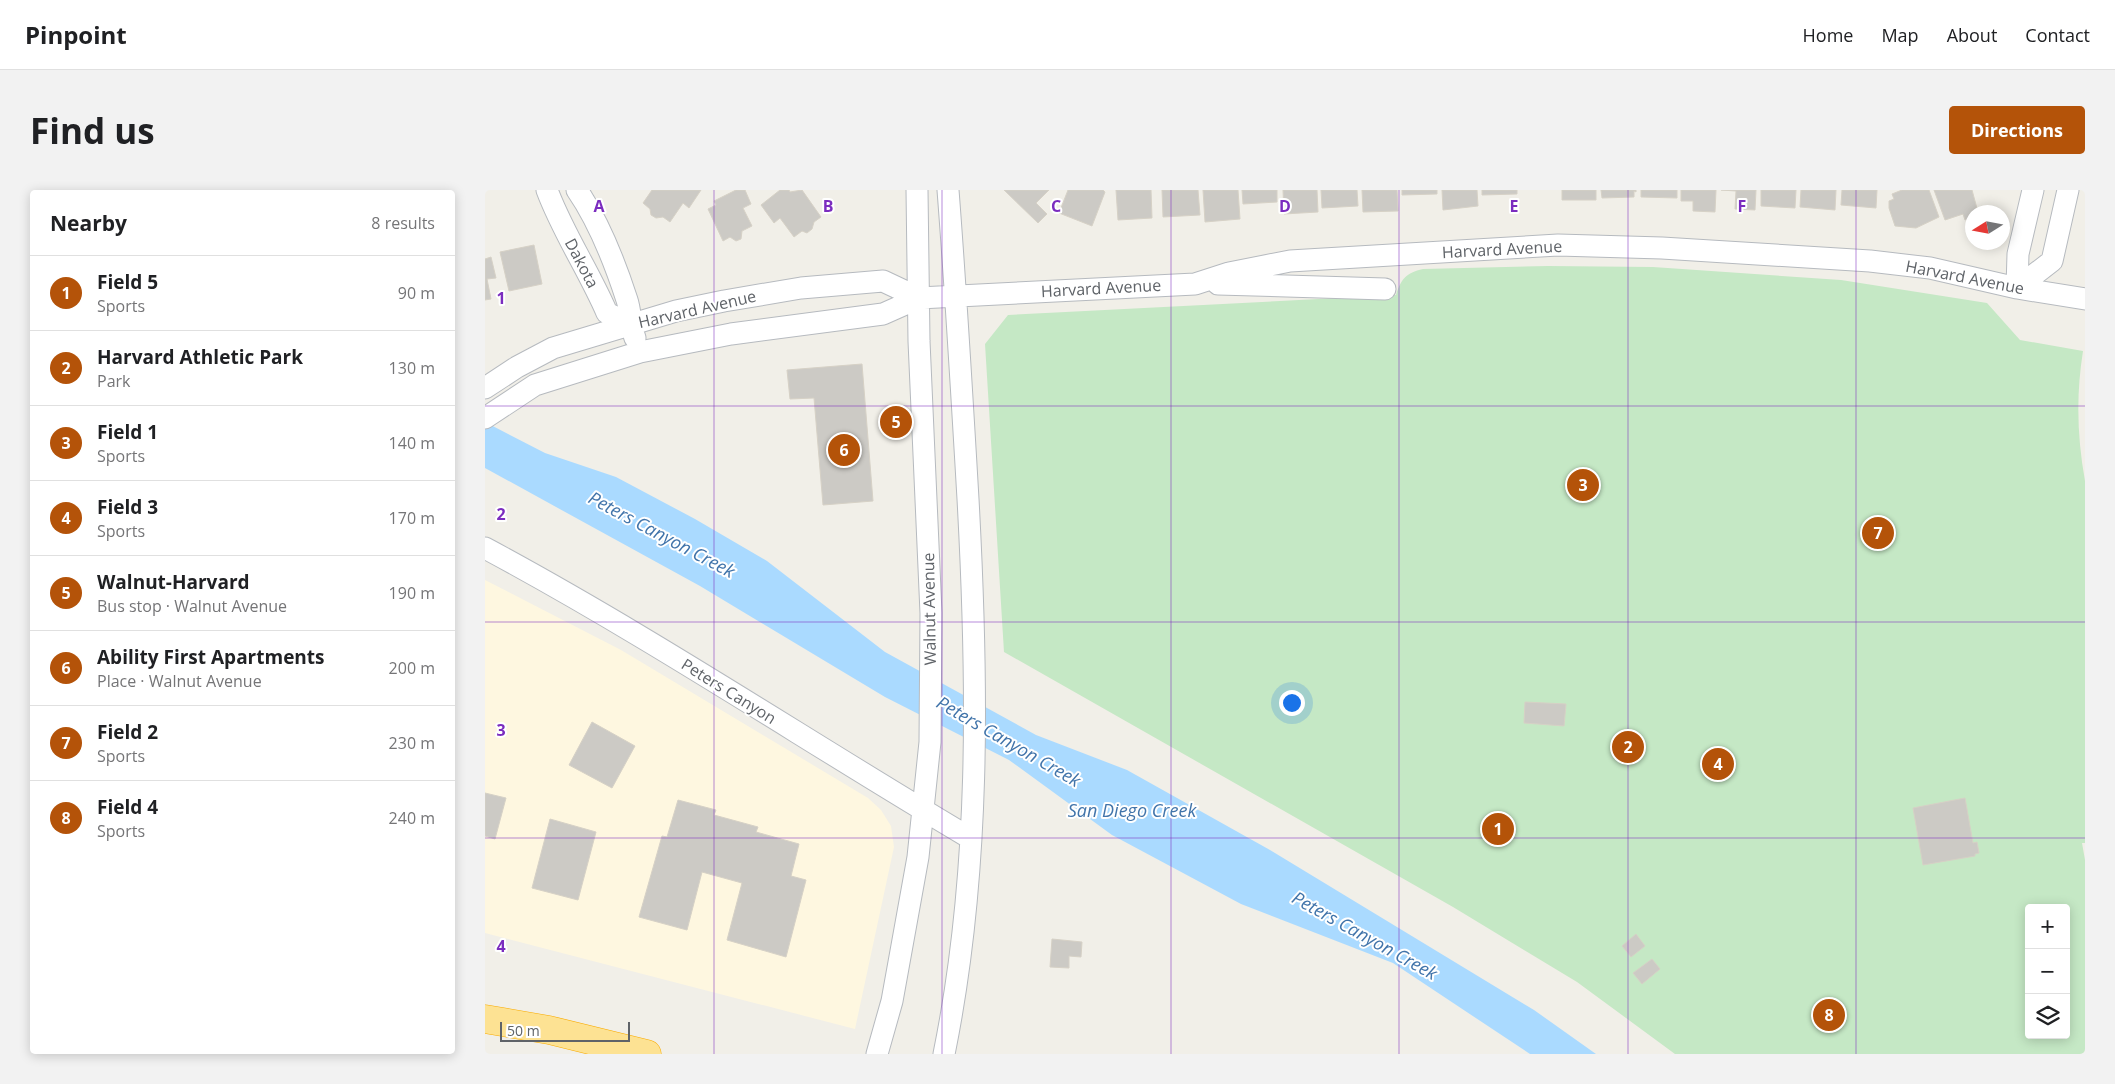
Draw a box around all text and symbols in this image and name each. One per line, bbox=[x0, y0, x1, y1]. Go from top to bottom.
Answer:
text: Pinpoint bbox=[25, 18, 127, 51]
text: Home bbox=[1803, 23, 1853, 47]
text: Map bbox=[1881, 23, 1919, 47]
text: About bbox=[1947, 23, 1997, 47]
text: Contact bbox=[2025, 23, 2090, 47]
button: Directions bbox=[1949, 106, 2085, 154]
text: Find us bbox=[30, 107, 155, 154]
text: A bbox=[593, 195, 605, 217]
text: B bbox=[823, 195, 833, 217]
text: C bbox=[1051, 195, 1061, 217]
text: D bbox=[1279, 195, 1291, 217]
text: E bbox=[1510, 195, 1519, 217]
text: F bbox=[1738, 195, 1746, 217]
north arrow bbox=[1965, 205, 2010, 250]
text: Nearby bbox=[50, 209, 127, 237]
text: 8 results bbox=[371, 212, 435, 234]
street label: Dakota bbox=[560, 234, 604, 292]
street label: Harvard Avenue bbox=[1441, 235, 1563, 263]
street label: Harvard Avenue bbox=[1904, 255, 2026, 299]
text: Field 5 bbox=[97, 269, 158, 295]
street label: Harvard Avenue bbox=[1040, 274, 1162, 302]
text: 1 bbox=[61, 282, 71, 304]
text: 90 m bbox=[398, 282, 435, 304]
street label: Harvard Avenue bbox=[636, 285, 758, 333]
text: 1 bbox=[496, 287, 506, 309]
text: Sports bbox=[97, 295, 145, 317]
text: Harvard Athletic Park bbox=[97, 344, 303, 370]
text: 2 bbox=[61, 357, 71, 379]
text: 130 m bbox=[389, 357, 435, 379]
text: Park bbox=[97, 370, 130, 392]
pin: 5 bbox=[880, 403, 912, 441]
text: Field 1 bbox=[97, 419, 158, 445]
pin: 6 bbox=[828, 431, 860, 469]
text: 3 bbox=[61, 432, 71, 454]
text: 140 m bbox=[389, 432, 435, 454]
text: Sports bbox=[97, 445, 145, 467]
pin: 3 bbox=[1567, 466, 1599, 504]
water label: Peters Canyon Creek bbox=[585, 485, 740, 583]
text: Field 3 bbox=[97, 494, 158, 520]
text: 2 bbox=[496, 503, 506, 525]
text: 4 bbox=[61, 507, 71, 529]
text: 170 m bbox=[389, 507, 435, 529]
pin: 7 bbox=[1862, 514, 1894, 552]
text: Sports bbox=[97, 520, 145, 542]
street label: Walnut Avenue bbox=[917, 552, 941, 666]
text: Walnut-Harvard bbox=[97, 569, 250, 595]
text: 5 bbox=[61, 582, 71, 604]
text: 190 m bbox=[389, 582, 435, 604]
text: Bus stop · Walnut Avenue bbox=[97, 595, 287, 617]
text: Ability First Apartments bbox=[97, 644, 325, 670]
street label: Peters Canyon bbox=[677, 653, 781, 729]
text: 6 bbox=[61, 657, 71, 679]
text: 200 m bbox=[389, 657, 435, 679]
text: Place · Walnut Avenue bbox=[97, 670, 262, 692]
water label: Peters Canyon Creek bbox=[933, 690, 1086, 793]
your location bbox=[1279, 690, 1305, 716]
text: Field 2 bbox=[97, 719, 158, 745]
text: 3 bbox=[496, 719, 506, 741]
pin: 2 bbox=[1612, 728, 1644, 766]
text: 7 bbox=[61, 732, 71, 754]
text: 230 m bbox=[389, 732, 435, 754]
text: Sports bbox=[97, 745, 145, 767]
pin: 4 bbox=[1702, 745, 1734, 783]
text: Field 4 bbox=[97, 794, 158, 820]
water label: San Diego Creek bbox=[1068, 798, 1197, 822]
text: 8 bbox=[61, 807, 71, 829]
text: 240 m bbox=[389, 807, 435, 829]
pin: 1 bbox=[1482, 810, 1514, 848]
text: Sports bbox=[97, 820, 145, 842]
water label: Peters Canyon Creek bbox=[1288, 885, 1443, 985]
map controls bbox=[2025, 904, 2070, 1039]
button: + bbox=[2025, 904, 2070, 949]
text: 4 bbox=[496, 935, 506, 957]
button: − bbox=[2025, 949, 2070, 994]
button: layers bbox=[2025, 994, 2070, 1039]
pin: 8 bbox=[1813, 996, 1845, 1034]
scale bar bbox=[500, 1019, 630, 1042]
text: 50 m bbox=[507, 1021, 540, 1040]

